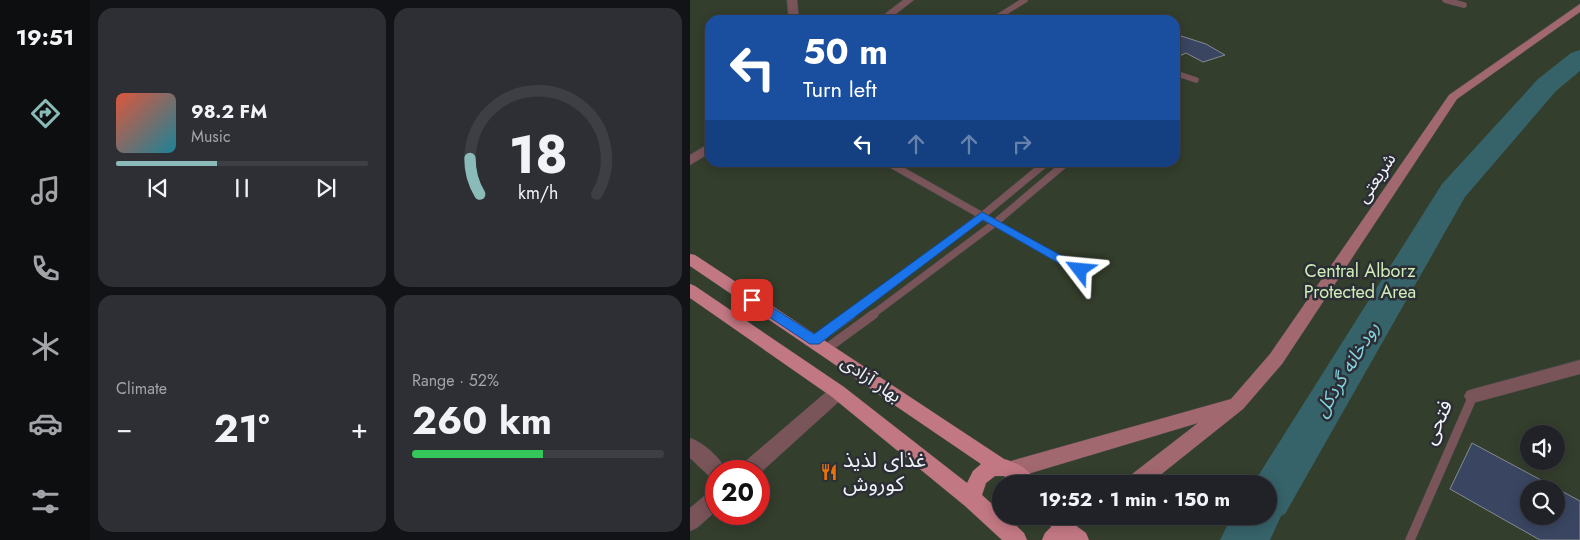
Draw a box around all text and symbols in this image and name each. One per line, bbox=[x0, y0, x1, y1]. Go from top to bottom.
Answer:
text: 19:51 bbox=[16, 21, 74, 53]
text: 50 m bbox=[803, 27, 888, 77]
icon: left bbox=[720, 35, 785, 100]
text: Turn left bbox=[803, 73, 877, 105]
icon: directions bbox=[28, 96, 63, 131]
text: 98.2 FM bbox=[191, 98, 267, 125]
text: 18 bbox=[508, 117, 568, 193]
text: Music bbox=[191, 125, 231, 148]
icon: left bbox=[849, 130, 877, 158]
icon: ahead bbox=[902, 130, 930, 158]
icon: ahead bbox=[955, 130, 983, 158]
icon: right bbox=[1008, 130, 1036, 158]
street label: شریعتی bbox=[1350, 148, 1402, 208]
icon: music bbox=[28, 173, 63, 208]
icon: previous bbox=[144, 174, 172, 202]
icon: pause bbox=[228, 174, 256, 202]
icon: next bbox=[312, 174, 340, 202]
text: km/h bbox=[518, 180, 558, 206]
position arrow bbox=[1053, 243, 1105, 295]
icon: phone bbox=[28, 251, 63, 286]
park label: Central Alborz Protected Area bbox=[1304, 258, 1416, 305]
pin bbox=[731, 279, 773, 321]
icon: arrive bbox=[738, 286, 766, 314]
water label: رودخانه گردکل bbox=[1307, 316, 1386, 422]
icon: climate bbox=[28, 329, 63, 364]
street label: بهار آزادی bbox=[835, 349, 907, 409]
text: Range · 52% bbox=[412, 369, 499, 392]
text: Climate bbox=[116, 377, 167, 400]
text: 260 km bbox=[412, 393, 552, 448]
street label: فتحی bbox=[1414, 395, 1460, 449]
text: 21° bbox=[214, 401, 269, 456]
icon: car bbox=[28, 406, 63, 441]
text: − bbox=[116, 408, 133, 449]
text: + bbox=[351, 408, 368, 449]
map controls bbox=[1520, 425, 1565, 525]
button: sound bbox=[1520, 425, 1565, 470]
place label: غذای لذیذ کوروش bbox=[843, 445, 926, 499]
speed limit sign: 20 bbox=[705, 460, 770, 525]
restaurant icon: غذای لذیذ کوروش bbox=[819, 462, 839, 482]
button: search bbox=[1520, 480, 1565, 525]
icon: filters bbox=[28, 484, 63, 519]
text: 19:52 · 1 min · 150 m bbox=[1039, 486, 1230, 513]

